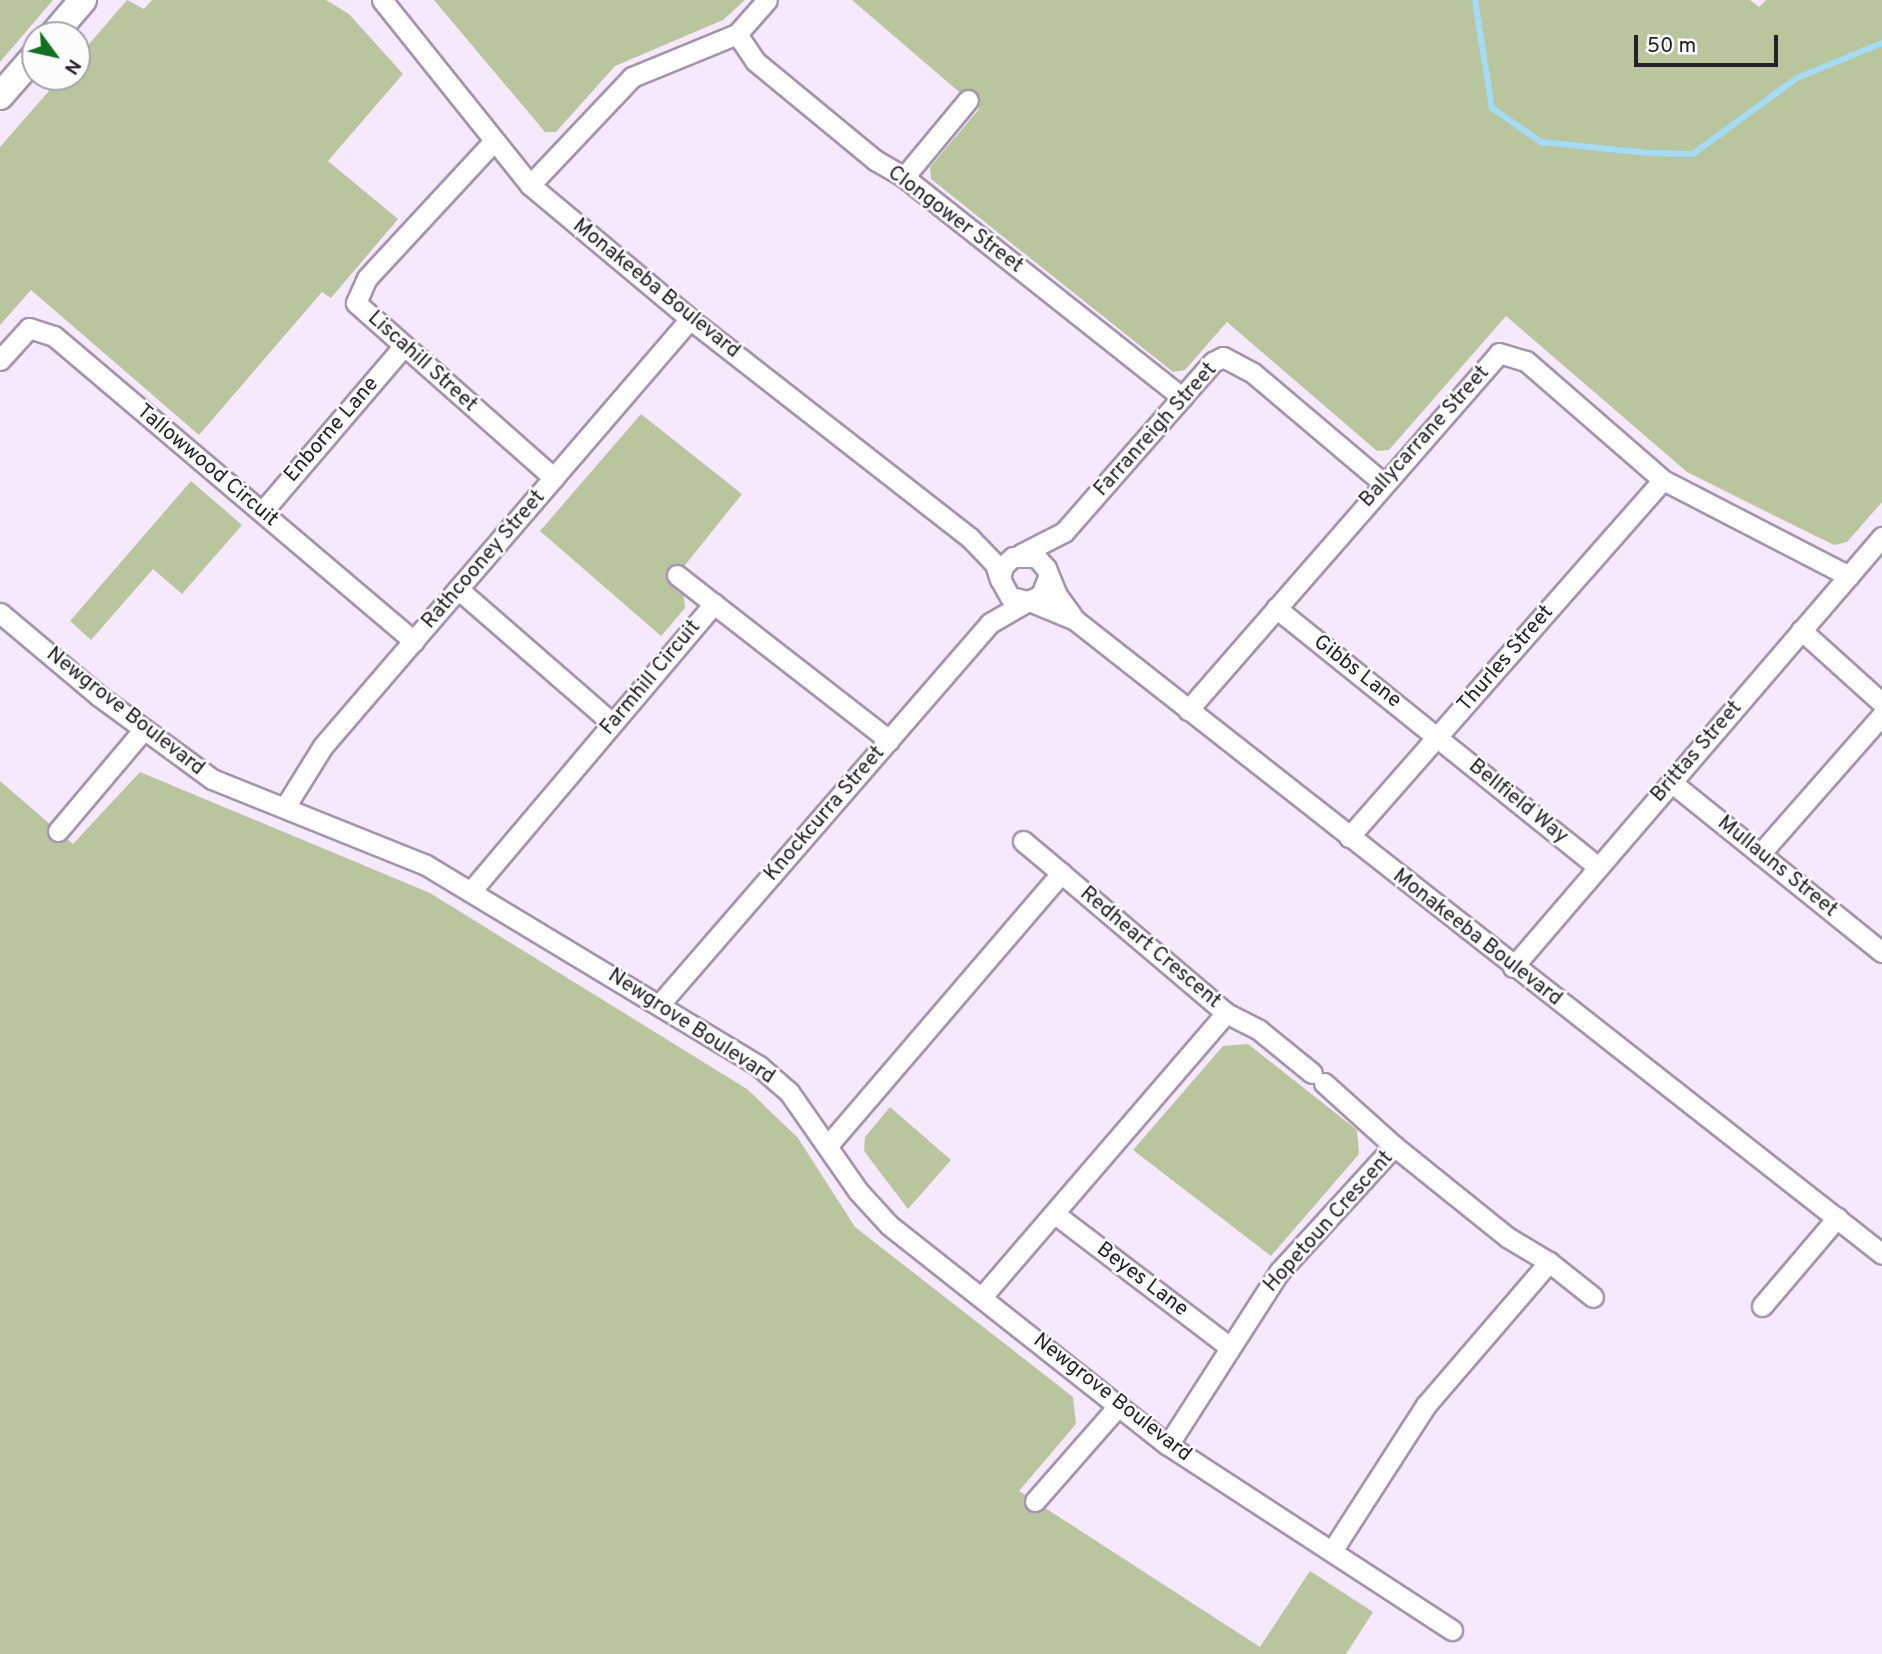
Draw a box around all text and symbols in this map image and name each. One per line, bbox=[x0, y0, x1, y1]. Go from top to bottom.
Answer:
north arrow bbox=[21, 21, 91, 91]
scale bar bbox=[1637, 21, 1780, 65]
text: 50 m bbox=[1647, 33, 1696, 60]
text: N bbox=[58, 54, 86, 79]
street label: Clongower Street bbox=[882, 161, 1028, 279]
street label: Monakeeba Boulevard bbox=[567, 214, 745, 364]
street label: Liscahill Street bbox=[362, 306, 482, 418]
street label: Farranreigh Street bbox=[1089, 358, 1223, 502]
street label: Ballycarrane Street bbox=[1355, 361, 1495, 513]
street label: Enborne Lane bbox=[280, 372, 384, 488]
street label: Tallowwood Circuit bbox=[131, 399, 283, 533]
street label: Rathcooney Street bbox=[417, 486, 551, 634]
street label: Thurles Street bbox=[1453, 600, 1559, 718]
street label: Farmhill Circuit bbox=[596, 615, 706, 741]
street label: Gibbs Lane bbox=[1308, 630, 1406, 714]
street label: Newgrove Boulevard bbox=[41, 642, 209, 782]
street label: Brittas Street bbox=[1646, 696, 1748, 808]
street label: Knockcurra Street bbox=[759, 741, 891, 887]
street label: Bellfield Way bbox=[1463, 754, 1573, 850]
street label: Mullauns Street bbox=[1712, 811, 1842, 923]
street label: Monakeeba Boulevard bbox=[1387, 864, 1567, 1012]
street label: Redheart Crescent bbox=[1074, 882, 1226, 1014]
street label: Newgrove Boulevard bbox=[603, 964, 779, 1090]
street label: Hopetoun Crescent bbox=[1259, 1146, 1399, 1298]
street label: Beyes Lane bbox=[1091, 1237, 1193, 1323]
street label: Newgrove Boulevard bbox=[1028, 1328, 1196, 1468]

